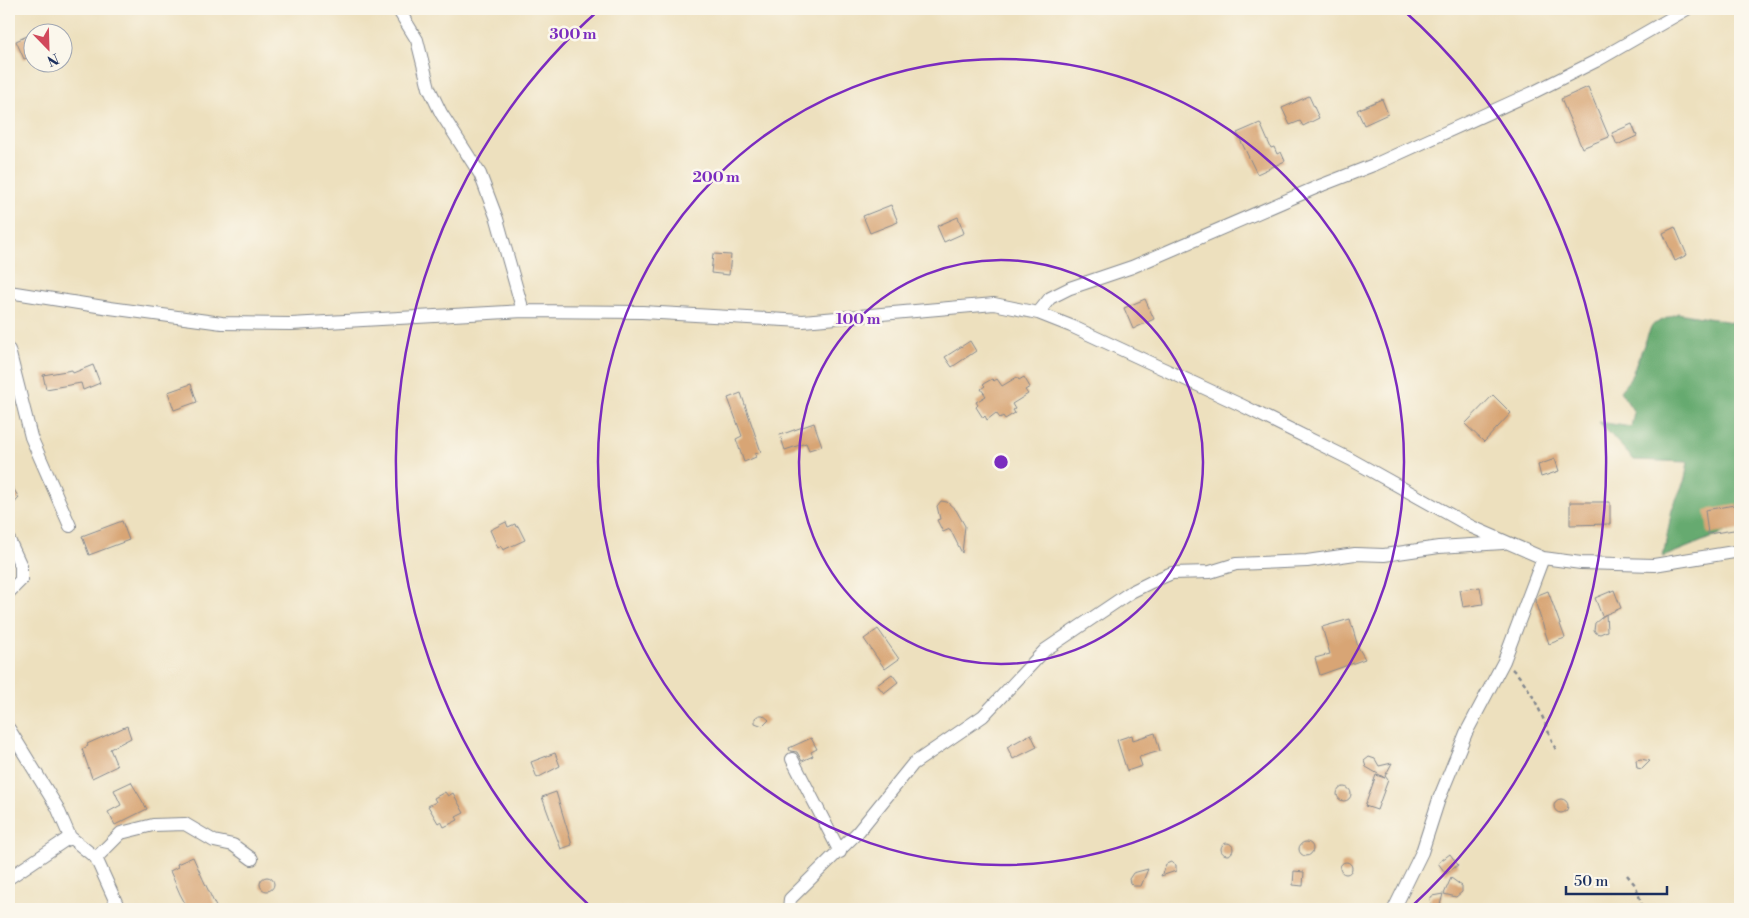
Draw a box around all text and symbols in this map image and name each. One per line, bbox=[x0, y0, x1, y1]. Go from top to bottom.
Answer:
north arrow bbox=[22, 22, 72, 72]
text: 300 m bbox=[550, 25, 597, 44]
text: N bbox=[44, 49, 61, 69]
text: 200 m bbox=[692, 168, 740, 187]
text: 100 m bbox=[836, 310, 881, 329]
centre of rings bbox=[992, 453, 1010, 471]
scale bar bbox=[1566, 863, 1668, 895]
text: 50 m bbox=[1574, 872, 1608, 891]

